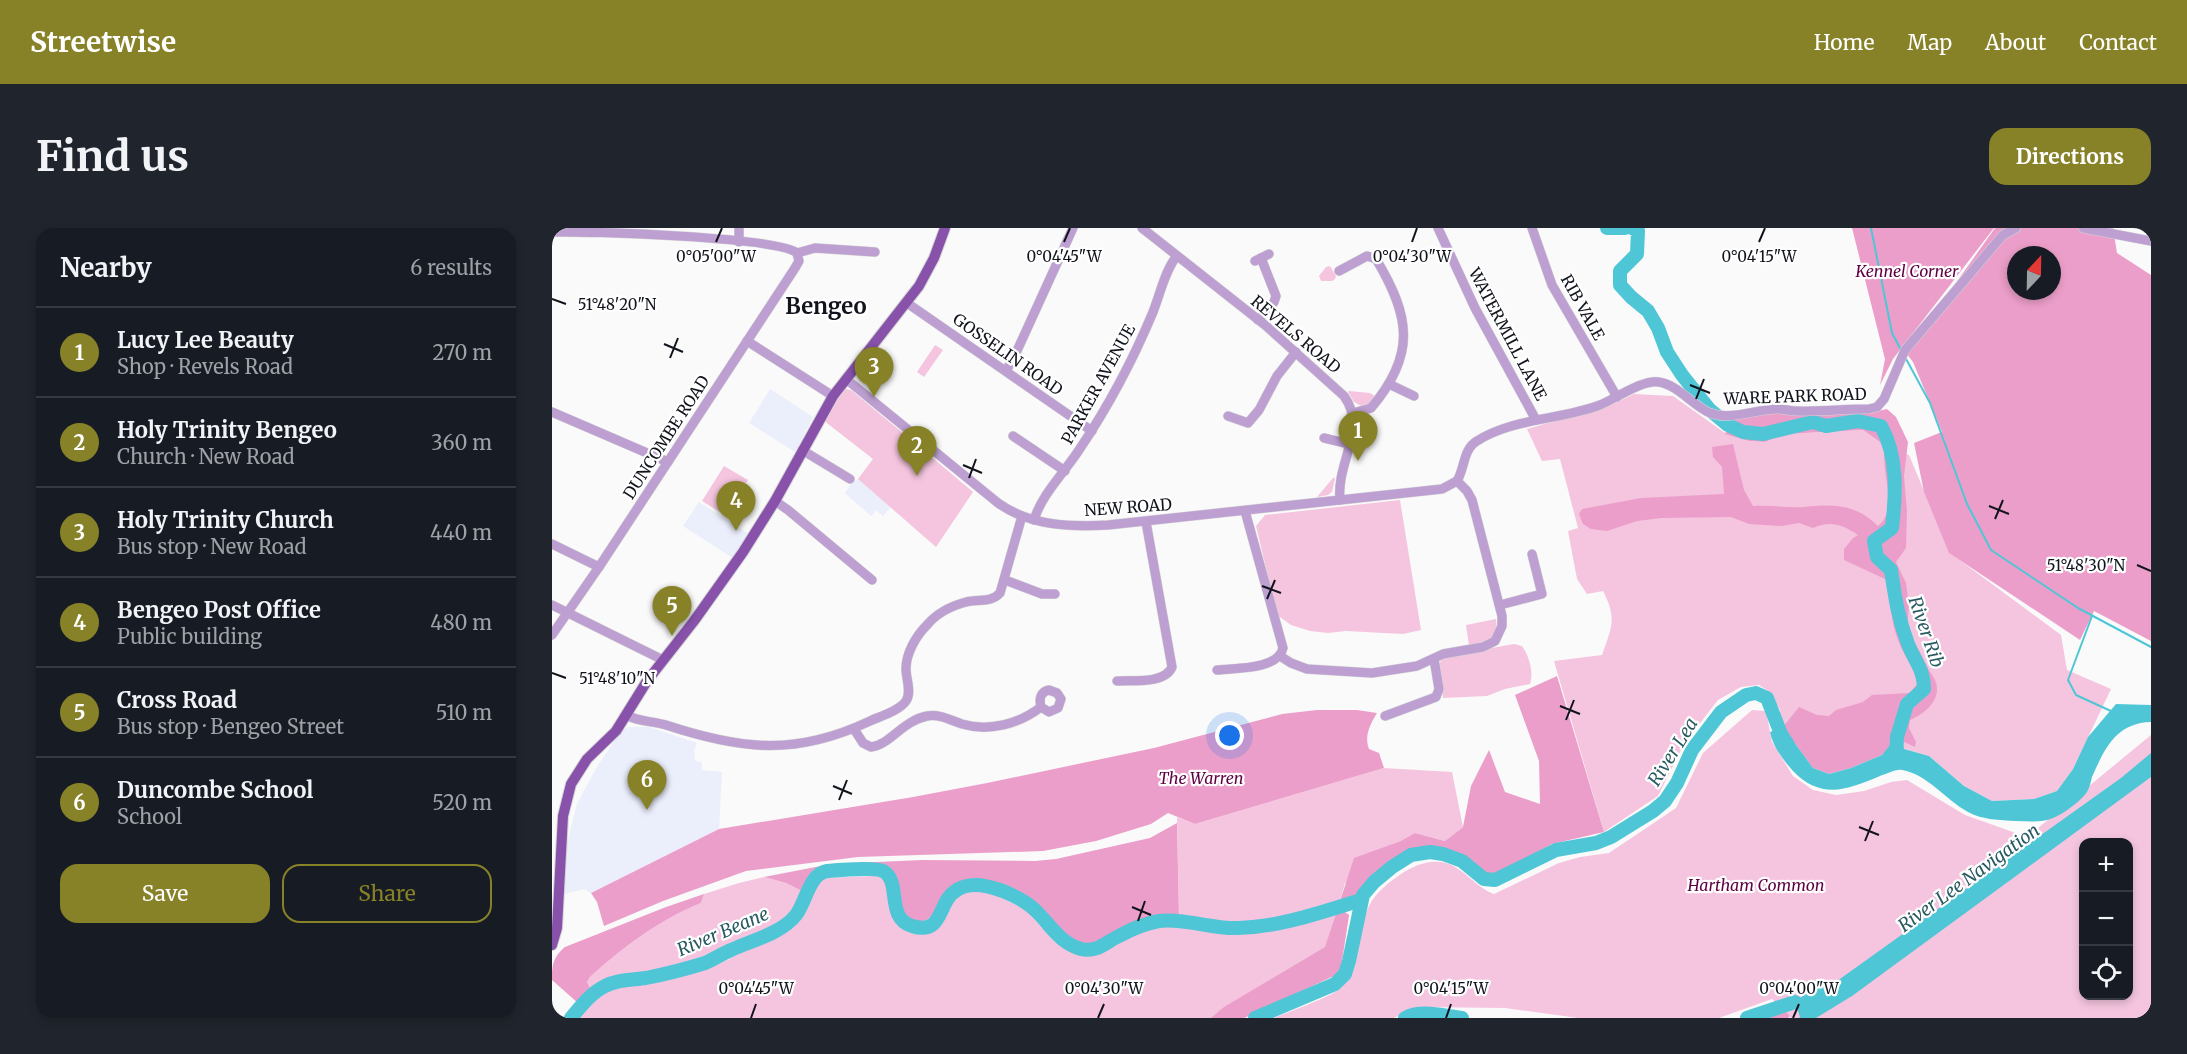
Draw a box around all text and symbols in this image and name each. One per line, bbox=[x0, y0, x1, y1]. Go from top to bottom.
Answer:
text: Streetwise bbox=[30, 24, 176, 60]
text: Home bbox=[1814, 29, 1874, 56]
text: Map bbox=[1907, 29, 1952, 56]
text: About bbox=[1985, 29, 2046, 56]
text: Contact bbox=[2079, 29, 2157, 56]
button: Directions bbox=[1989, 128, 2151, 185]
text: Find us bbox=[36, 130, 189, 182]
north arrow bbox=[2007, 246, 2061, 300]
text: 0°05'00"W bbox=[676, 247, 757, 266]
text: 0°04'45"W bbox=[1026, 247, 1103, 266]
text: 0°04'30"W bbox=[1373, 247, 1452, 266]
text: 0°04'15"W bbox=[1721, 247, 1798, 266]
text: Nearby bbox=[60, 251, 152, 284]
text: 6 results bbox=[410, 255, 492, 280]
park label: Kennel Corner bbox=[1854, 261, 1959, 281]
street label: WATERMILL LANE bbox=[1464, 263, 1552, 404]
street label: RIB VALE bbox=[1557, 271, 1610, 344]
street label: REVELS ROAD bbox=[1247, 291, 1345, 377]
district label: Bengeo bbox=[785, 292, 867, 320]
text: 51°48'20"N bbox=[578, 295, 657, 314]
street label: GOSSELIN ROAD bbox=[949, 309, 1067, 399]
street label: PARKER AVENUE bbox=[1057, 320, 1140, 447]
text: Lucy Lee Beauty bbox=[117, 326, 294, 354]
text: 1 bbox=[75, 340, 84, 365]
text: 270 m bbox=[432, 340, 492, 365]
pin: 3 bbox=[854, 348, 894, 397]
text: Shop · Revels Road bbox=[117, 354, 293, 379]
street label: DUNCOMBE ROAD bbox=[619, 371, 713, 503]
street label: WARE PARK ROAD bbox=[1722, 384, 1867, 409]
pin: 1 bbox=[1338, 412, 1378, 461]
text: Holy Trinity Bengeo bbox=[117, 416, 337, 444]
pin: 2 bbox=[898, 426, 937, 476]
text: 2 bbox=[74, 430, 85, 455]
text: 360 m bbox=[431, 430, 492, 455]
text: Church · New Road bbox=[117, 444, 295, 469]
pin: 4 bbox=[716, 482, 756, 531]
street label: NEW ROAD bbox=[1084, 494, 1172, 520]
text: Holy Trinity Church bbox=[117, 506, 334, 534]
text: 3 bbox=[74, 520, 85, 545]
text: 440 m bbox=[430, 520, 492, 545]
text: Bus stop · New Road bbox=[117, 534, 307, 559]
text: 51°48'30"N bbox=[2047, 556, 2126, 575]
pin: 5 bbox=[652, 586, 692, 636]
water label: River Rib bbox=[1904, 593, 1949, 670]
text: Bengeo Post Office bbox=[117, 596, 321, 624]
text: 4 bbox=[73, 610, 86, 635]
text: 480 m bbox=[430, 610, 492, 635]
text: Public building bbox=[117, 624, 262, 649]
text: 51°48'10"N bbox=[579, 669, 655, 688]
text: Cross Road bbox=[117, 686, 237, 714]
text: 5 bbox=[74, 700, 85, 725]
text: 510 m bbox=[436, 700, 492, 725]
water label: River Lea bbox=[1643, 713, 1703, 790]
text: Bus stop · Bengeo Street bbox=[117, 714, 344, 739]
your location bbox=[1215, 721, 1244, 750]
pin: 6 bbox=[628, 760, 667, 810]
park label: The Warren bbox=[1159, 768, 1243, 788]
text: Duncombe School bbox=[117, 776, 313, 804]
text: 6 bbox=[73, 790, 86, 815]
text: 520 m bbox=[432, 790, 492, 815]
text: School bbox=[117, 804, 182, 829]
water label: River Lee Navigation bbox=[1893, 818, 2044, 937]
map controls bbox=[2079, 838, 2133, 1000]
button: + bbox=[2079, 838, 2133, 892]
button: Save bbox=[60, 864, 270, 923]
button: Share bbox=[282, 864, 492, 923]
park label: Hartham Common bbox=[1687, 875, 1824, 895]
button: − bbox=[2079, 892, 2133, 946]
water label: River Beane bbox=[673, 902, 772, 961]
button: locate bbox=[2079, 946, 2133, 1000]
text: 0°04'45"W bbox=[718, 979, 795, 998]
text: 0°04'30"W bbox=[1065, 979, 1144, 998]
text: 0°04'15"W bbox=[1413, 979, 1490, 998]
text: 0°04'00"W bbox=[1759, 979, 1840, 998]

